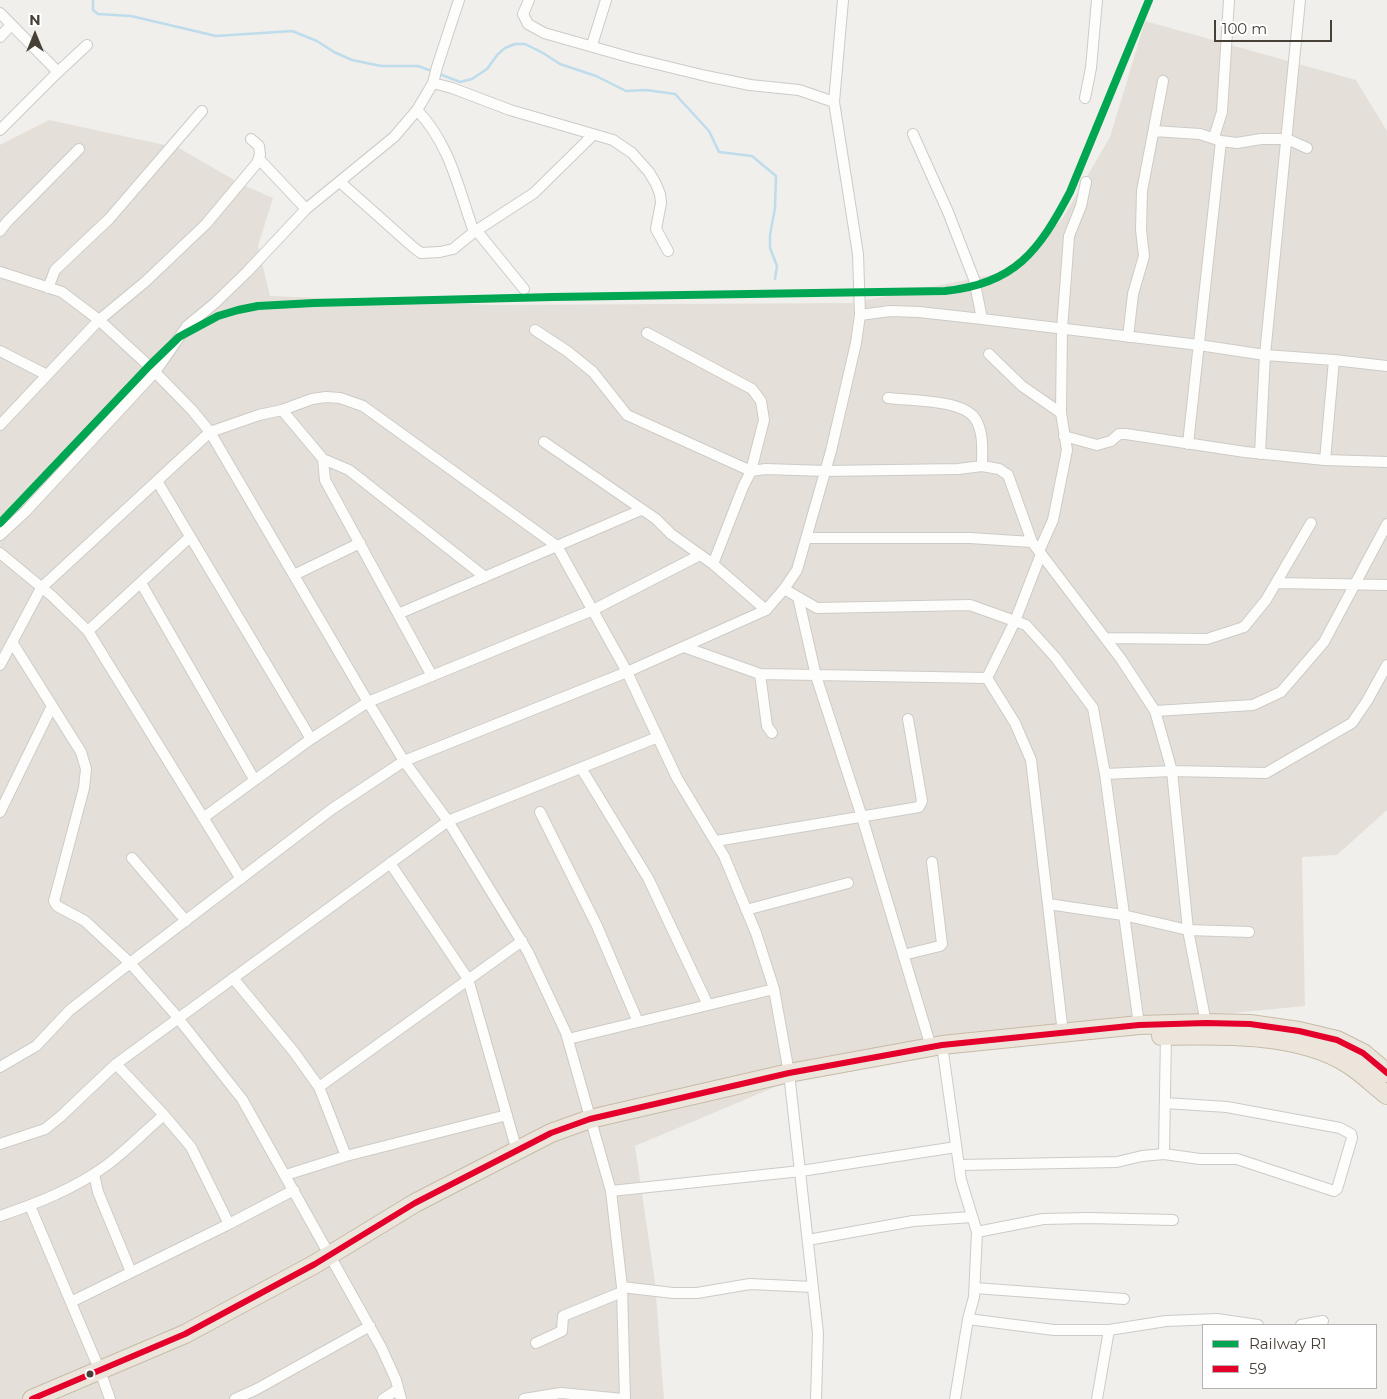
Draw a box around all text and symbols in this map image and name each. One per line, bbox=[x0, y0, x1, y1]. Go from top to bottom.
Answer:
north arrow bbox=[10, 10, 60, 60]
scale bar bbox=[1217, 10, 1334, 42]
text: N bbox=[29, 11, 41, 29]
text: 100 m bbox=[1222, 19, 1267, 38]
legend bbox=[1202, 1324, 1377, 1389]
text: Railway R1 bbox=[1249, 1334, 1326, 1353]
text: 59 bbox=[1249, 1359, 1267, 1378]
unlabelled marker bbox=[85, 1369, 95, 1379]

